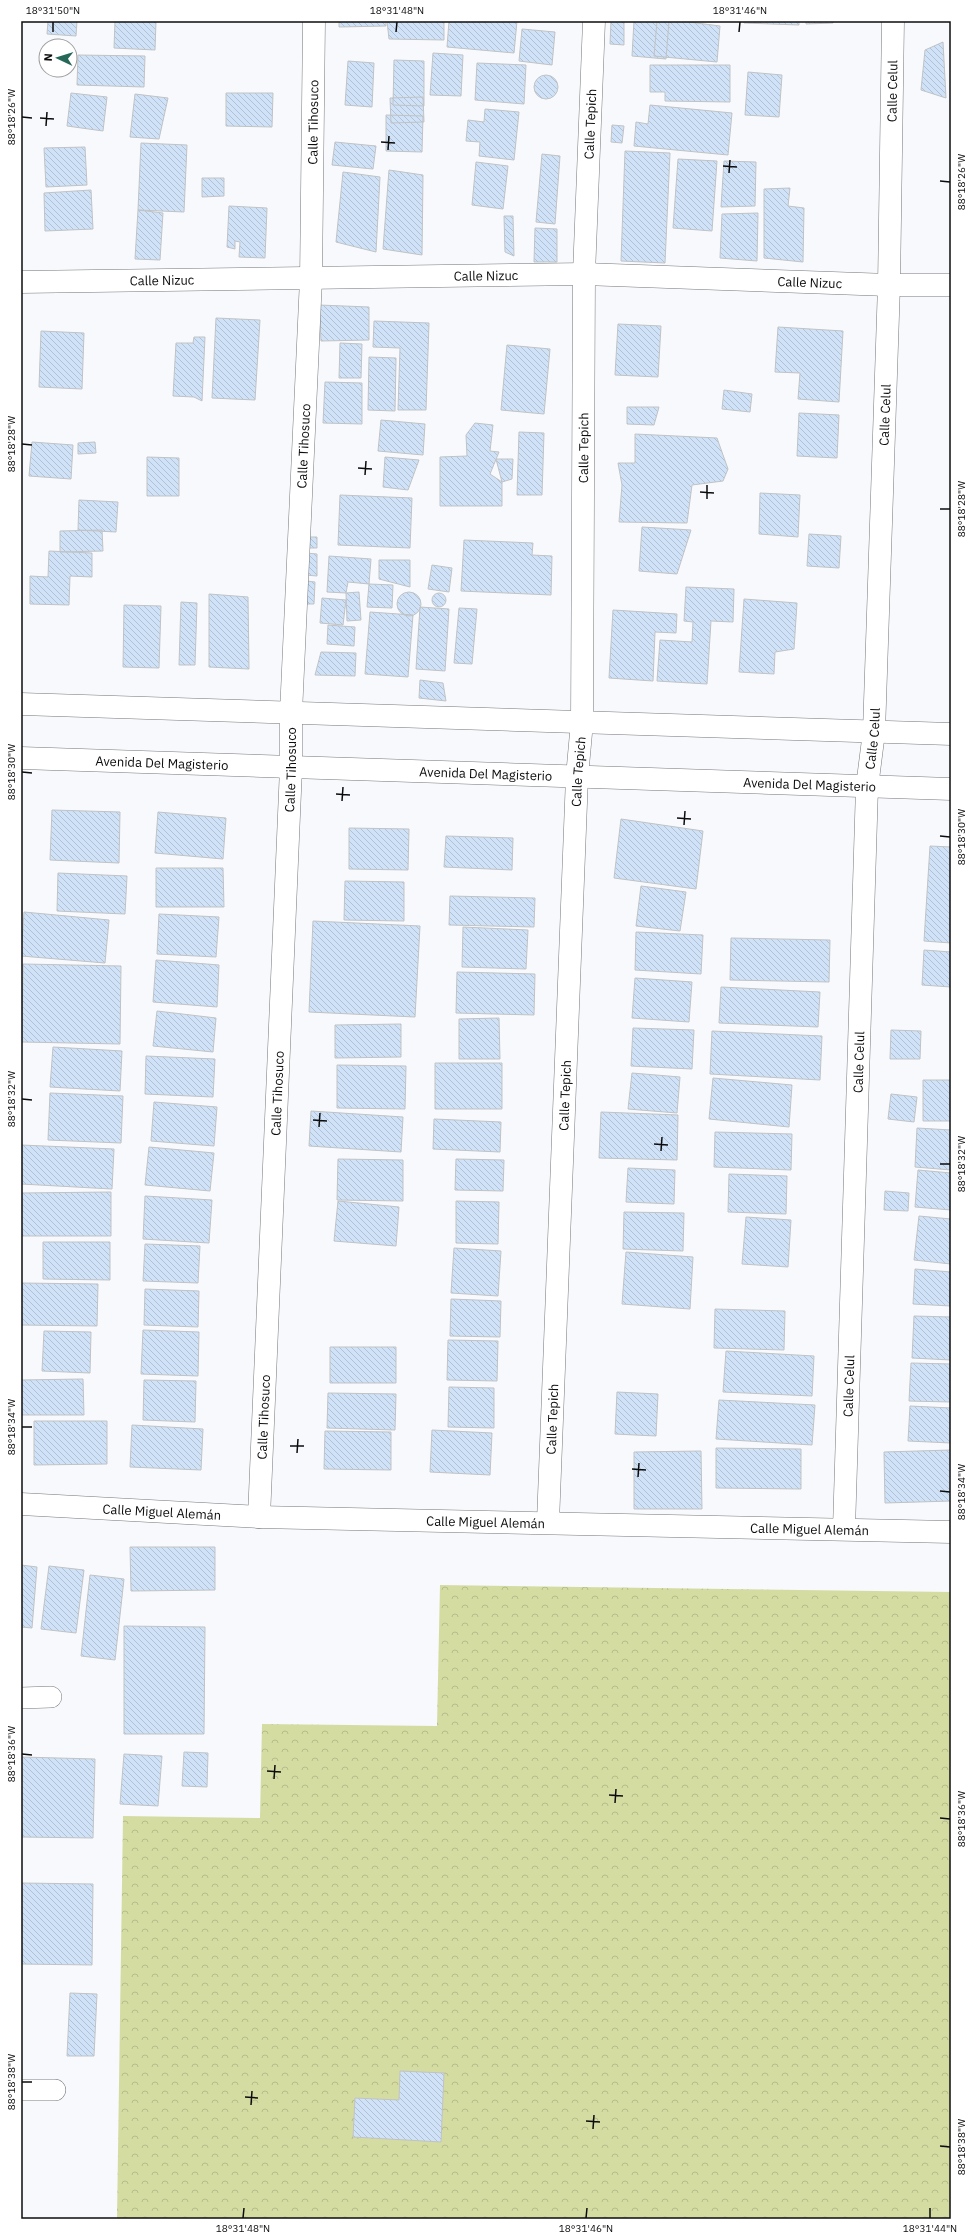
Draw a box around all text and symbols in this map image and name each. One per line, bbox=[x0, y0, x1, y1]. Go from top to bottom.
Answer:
text: 18°31'50"N bbox=[26, 4, 80, 17]
text: 18°31'48"N bbox=[370, 4, 424, 17]
text: 18°31'46"N bbox=[713, 4, 767, 17]
north arrow bbox=[38, 38, 78, 78]
text: N bbox=[41, 53, 55, 62]
street label: Calle Celul bbox=[883, 60, 901, 122]
street label: Calle Tihosuco bbox=[304, 80, 322, 165]
street label: Calle Tepich bbox=[581, 88, 600, 160]
text: 88°18'26"W bbox=[5, 89, 18, 145]
text: 88°18'26"W bbox=[955, 154, 968, 210]
street label: Calle Nizuc bbox=[453, 267, 519, 285]
street label: Calle Nizuc bbox=[130, 272, 195, 289]
street label: Calle Nizuc bbox=[777, 273, 843, 292]
street label: Calle Celul bbox=[876, 383, 895, 446]
street label: Calle Tihosuco bbox=[293, 403, 314, 489]
street label: Calle Tepich bbox=[575, 412, 592, 483]
text: 88°18'28"W bbox=[5, 416, 18, 472]
text: 88°18'28"W bbox=[955, 481, 968, 537]
street label: Calle Celul bbox=[861, 707, 884, 771]
street label: Calle Tihosuco bbox=[281, 727, 300, 813]
street label: Calle Tepich bbox=[568, 736, 590, 807]
text: 88°18'30"W bbox=[5, 744, 18, 800]
street label: Avenida Del Magisterio bbox=[95, 752, 229, 774]
street label: Avenida Del Magisterio bbox=[419, 763, 553, 785]
street label: Avenida Del Magisterio bbox=[743, 774, 876, 795]
text: 88°18'30"W bbox=[955, 809, 968, 865]
street label: Calle Celul bbox=[850, 1031, 868, 1093]
street label: Calle Tihosuco bbox=[267, 1051, 288, 1136]
street label: Calle Tepich bbox=[555, 1060, 575, 1131]
text: 88°18'32"W bbox=[5, 1071, 18, 1127]
text: 88°18'32"W bbox=[955, 1136, 968, 1192]
street label: Calle Celul bbox=[839, 1354, 858, 1417]
street label: Calle Tihosuco bbox=[253, 1374, 274, 1460]
street label: Calle Tepich bbox=[543, 1383, 562, 1455]
text: 88°18'34"W bbox=[5, 1399, 18, 1455]
text: 88°18'34"W bbox=[955, 1464, 968, 1520]
street label: Calle Miguel Alemán bbox=[102, 1500, 222, 1524]
street label: Calle Miguel Alemán bbox=[426, 1513, 545, 1532]
street label: Calle Miguel Alemán bbox=[750, 1520, 869, 1539]
text: 88°18'36"W bbox=[5, 1726, 18, 1782]
text: 88°18'36"W bbox=[955, 1791, 968, 1847]
text: 88°18'38"W bbox=[5, 2054, 18, 2110]
text: 88°18'38"W bbox=[955, 2119, 968, 2175]
text: 18°31'48"N bbox=[216, 2222, 270, 2235]
text: 18°31'46"N bbox=[559, 2222, 613, 2235]
text: 18°31'44"N bbox=[903, 2222, 957, 2235]

